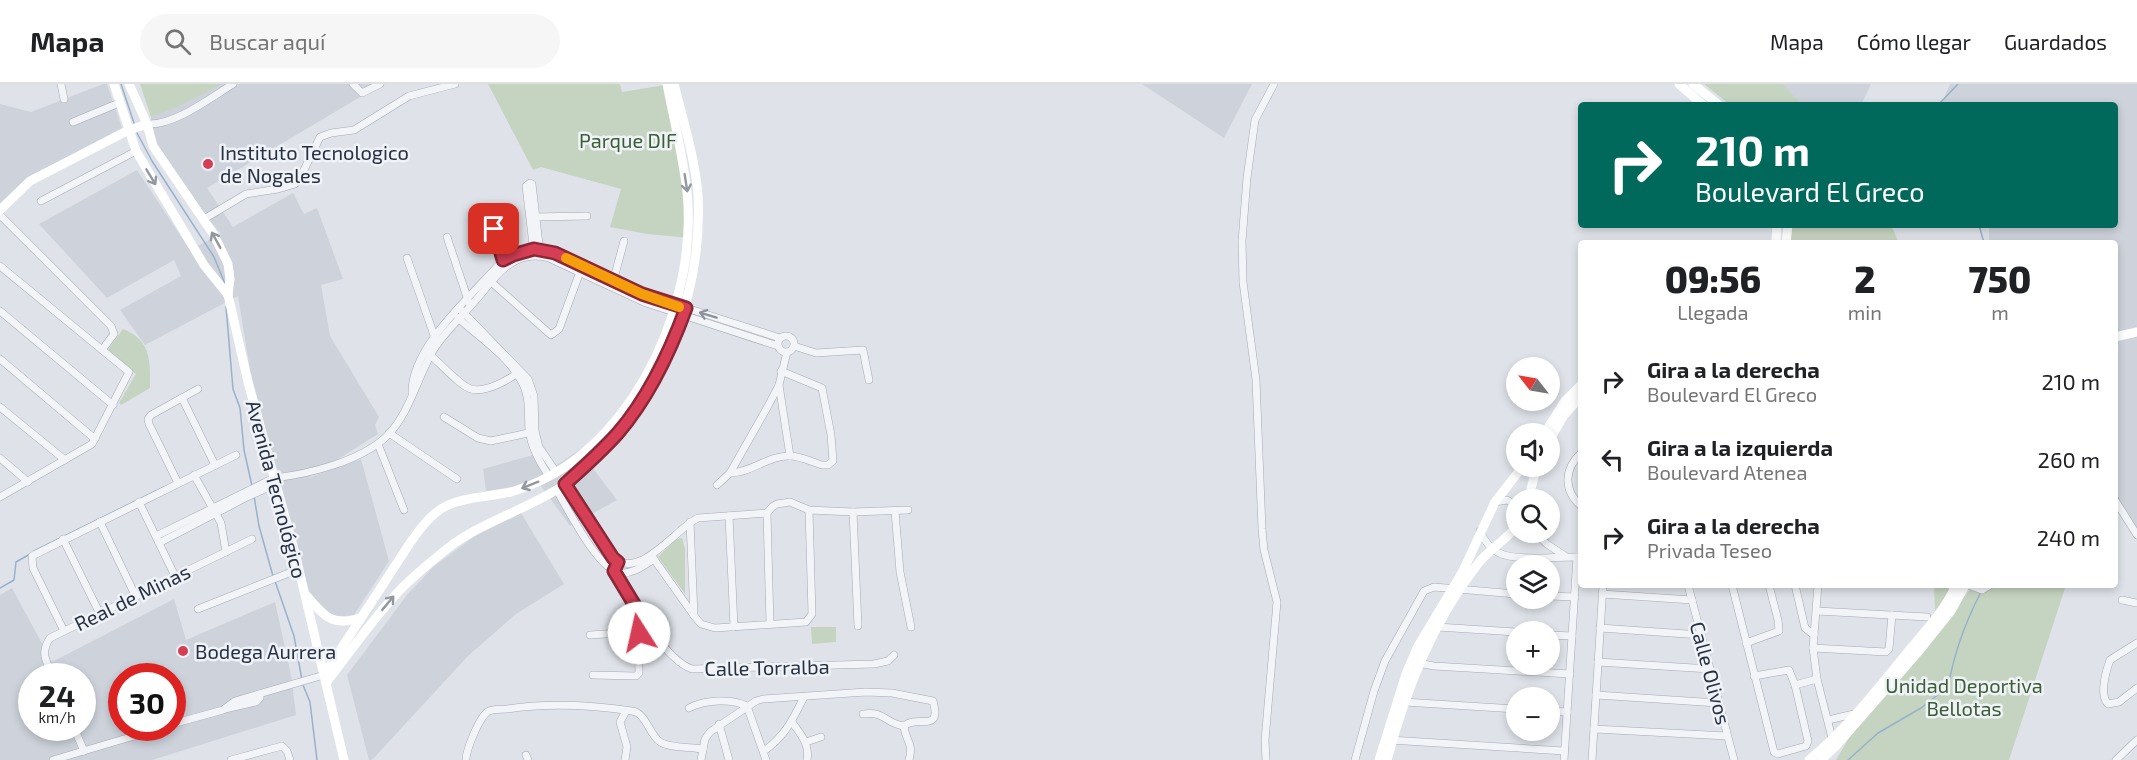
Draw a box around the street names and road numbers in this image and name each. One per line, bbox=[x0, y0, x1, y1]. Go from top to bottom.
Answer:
street label: Avenida Tecnológico bbox=[242, 397, 312, 581]
street label: Real de Minas bbox=[70, 559, 194, 635]
street label: Calle Olivos bbox=[1686, 619, 1736, 727]
street label: Calle Torralba bbox=[704, 654, 830, 680]

